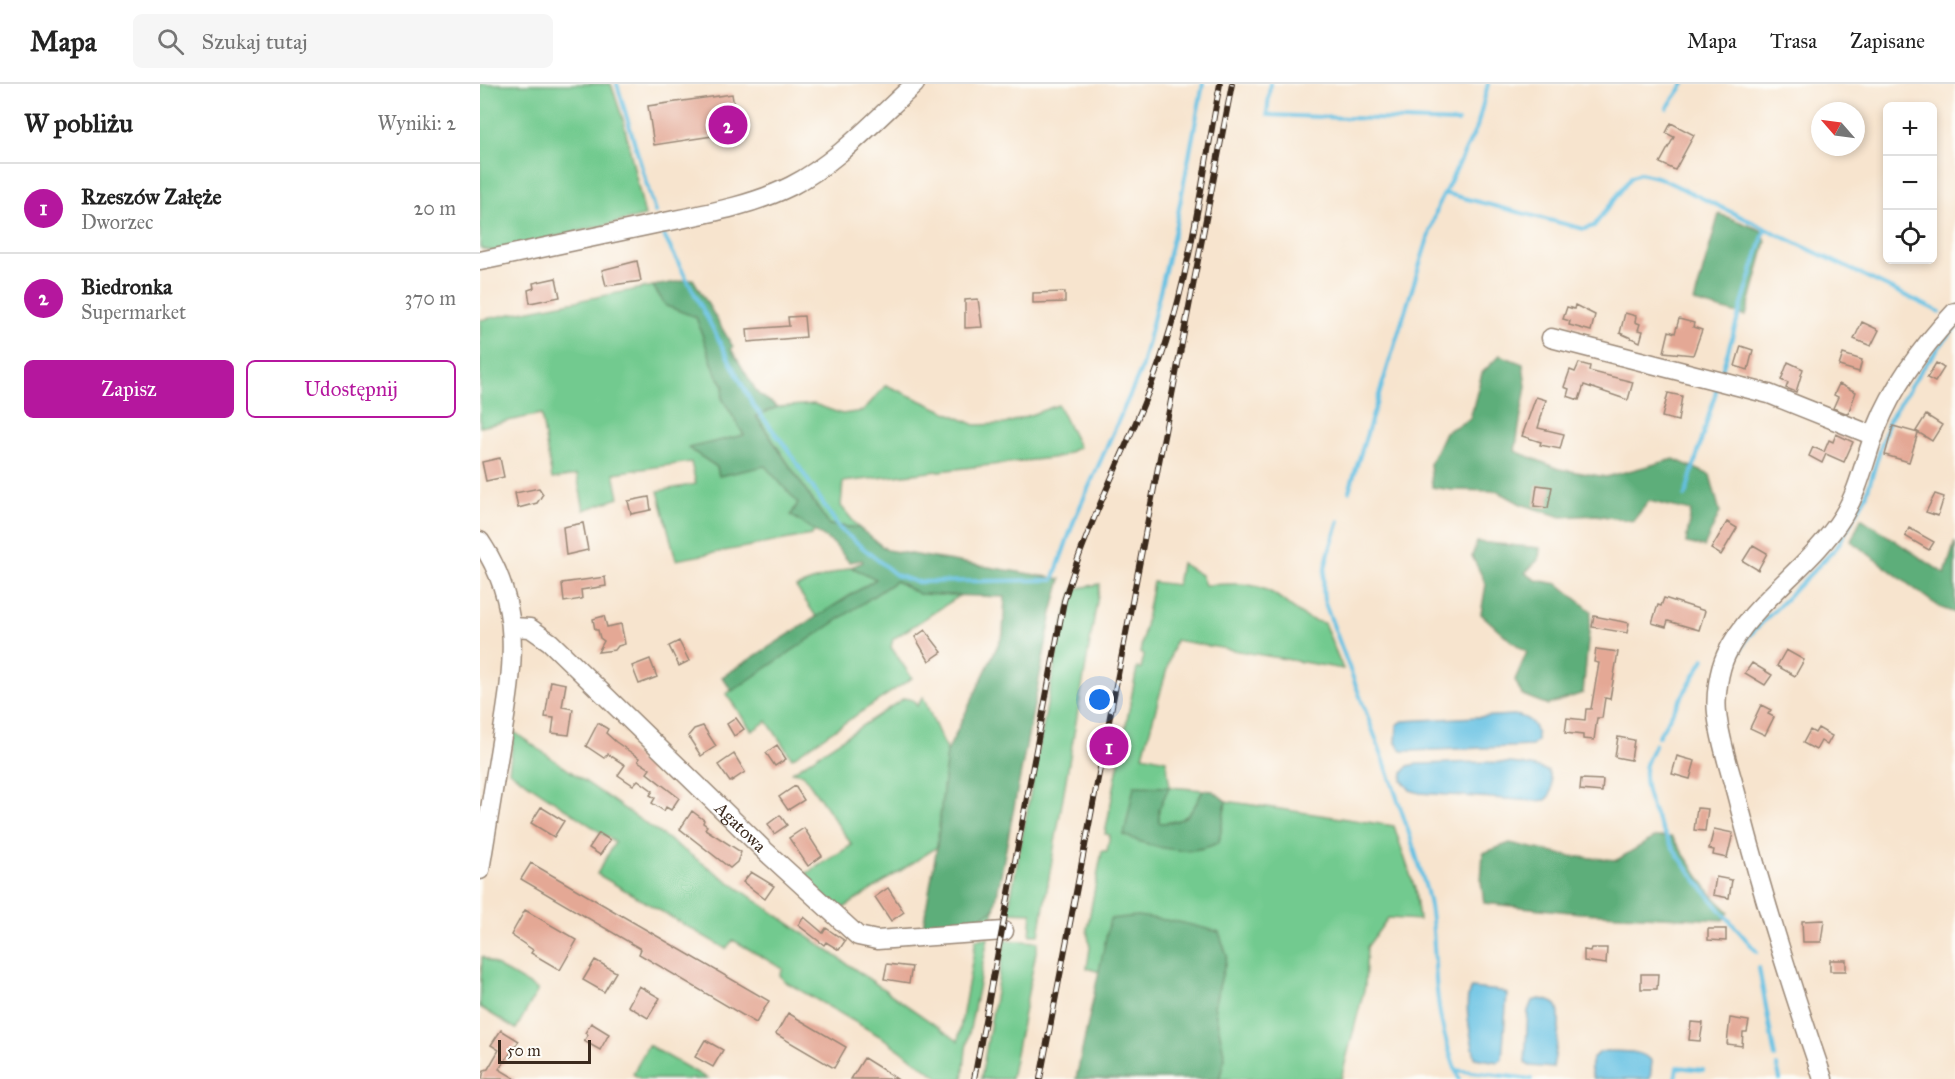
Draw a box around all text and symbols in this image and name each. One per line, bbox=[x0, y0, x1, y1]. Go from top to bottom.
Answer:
search box bbox=[133, 14, 553, 68]
text: Mapa bbox=[30, 24, 97, 59]
icon: search bbox=[154, 25, 187, 58]
text: Szukaj tutaj bbox=[202, 28, 308, 55]
text: Mapa bbox=[1687, 28, 1737, 54]
text: Trasa bbox=[1770, 28, 1817, 54]
text: Zapisane bbox=[1850, 28, 1925, 54]
pin: 2 bbox=[708, 102, 748, 147]
north arrow bbox=[1811, 102, 1865, 156]
map controls bbox=[1883, 102, 1937, 264]
button: + bbox=[1883, 102, 1937, 156]
text: W pobliżu bbox=[24, 107, 133, 139]
text: Wyniki: 2 bbox=[378, 111, 456, 135]
button: − bbox=[1883, 156, 1937, 210]
text: Rzeszów Załęże bbox=[81, 183, 222, 210]
text: 1 bbox=[40, 196, 47, 220]
text: 20 m bbox=[413, 196, 456, 220]
text: Dworzec bbox=[81, 210, 153, 234]
button: locate bbox=[1883, 210, 1937, 264]
text: Biedronka bbox=[81, 273, 172, 300]
text: 2 bbox=[39, 286, 48, 310]
text: 370 m bbox=[405, 286, 456, 310]
text: Supermarket bbox=[81, 300, 186, 324]
button: Zapisz bbox=[24, 360, 234, 418]
button: Udostępnij bbox=[246, 360, 456, 418]
your location bbox=[1085, 685, 1114, 714]
pin: 1 bbox=[1090, 724, 1128, 768]
street label: Agatowa bbox=[709, 797, 771, 857]
scale bar bbox=[498, 1037, 591, 1064]
text: 50 m bbox=[507, 1041, 541, 1060]

